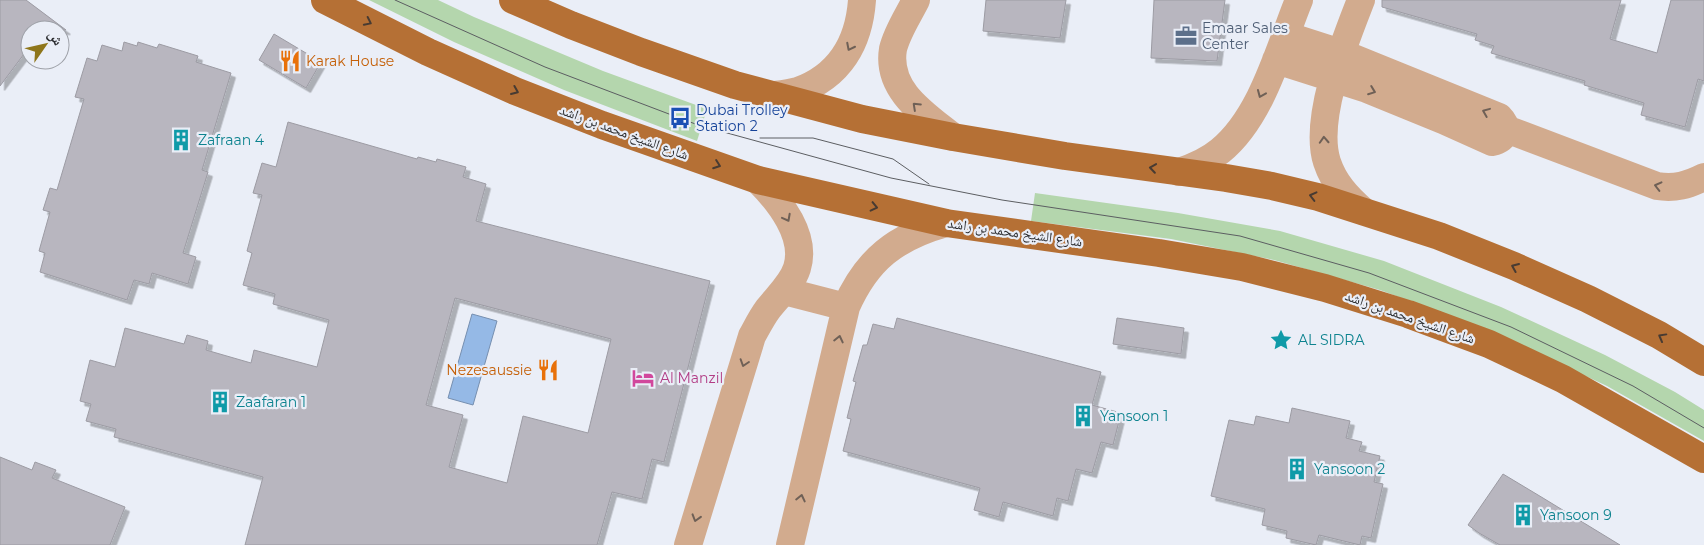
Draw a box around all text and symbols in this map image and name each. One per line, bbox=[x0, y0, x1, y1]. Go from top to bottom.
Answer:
one-way arrow bbox=[363, 16, 372, 27]
place label: Emaar Sales Center bbox=[1202, 19, 1288, 53]
north arrow bbox=[20, 20, 70, 70]
office icon: Emaar Sales Center bbox=[1173, 23, 1199, 49]
text: ش bbox=[44, 27, 67, 49]
one-way arrow bbox=[846, 41, 856, 50]
restaurant icon: Karak House bbox=[277, 48, 303, 74]
place label: Karak House bbox=[306, 52, 394, 70]
one-way arrow bbox=[510, 84, 519, 95]
one-way arrow bbox=[1367, 85, 1376, 95]
one-way arrow bbox=[1257, 89, 1268, 98]
street label: شارع الشيخ محمد بن راشد bbox=[557, 100, 691, 165]
place label: Dubai Trolley Station 2 bbox=[696, 101, 788, 135]
one-way arrow bbox=[912, 103, 921, 112]
bus stop icon: Dubai Trolley Station 2 bbox=[667, 105, 693, 131]
one-way arrow bbox=[1482, 108, 1491, 118]
building icon: Zafraan 4 bbox=[168, 127, 194, 153]
place label: Zafraan 4 bbox=[198, 131, 265, 149]
one-way arrow bbox=[1319, 136, 1330, 144]
one-way arrow bbox=[712, 159, 721, 169]
one-way arrow bbox=[1148, 164, 1157, 174]
one-way arrow bbox=[1653, 181, 1662, 192]
one-way arrow bbox=[1308, 191, 1317, 202]
one-way arrow bbox=[869, 201, 878, 212]
one-way arrow bbox=[781, 213, 791, 222]
street label: شارع الشيخ محمد بن راشد bbox=[946, 214, 1084, 251]
one-way arrow bbox=[1512, 262, 1520, 272]
street label: شارع الشيخ محمد بن راشد bbox=[1342, 286, 1477, 349]
place icon: AL SIDRA bbox=[1268, 327, 1294, 353]
place label: AL SIDRA bbox=[1298, 331, 1365, 349]
one-way arrow bbox=[1658, 333, 1667, 343]
one-way arrow bbox=[833, 335, 844, 344]
restaurant icon: Nezesaussie bbox=[535, 357, 561, 383]
one-way arrow bbox=[740, 358, 750, 367]
place label: Nezesaussie bbox=[446, 361, 532, 379]
hotel icon: Al Manzil bbox=[630, 365, 656, 391]
place label: Al Manzil bbox=[660, 369, 723, 387]
building icon: Zaafaran 1 bbox=[207, 389, 233, 415]
place label: Zaafaran 1 bbox=[236, 393, 306, 411]
building icon: Yansoon 1 bbox=[1070, 403, 1096, 429]
place label: Yansoon 1 bbox=[1100, 407, 1168, 425]
building icon: Yansoon 2 bbox=[1284, 456, 1310, 482]
place label: Yansoon 2 bbox=[1314, 460, 1385, 478]
one-way arrow bbox=[795, 493, 806, 502]
building icon: Yansoon 9 bbox=[1510, 502, 1536, 528]
place label: Yansoon 9 bbox=[1540, 506, 1612, 524]
one-way arrow bbox=[691, 513, 701, 522]

